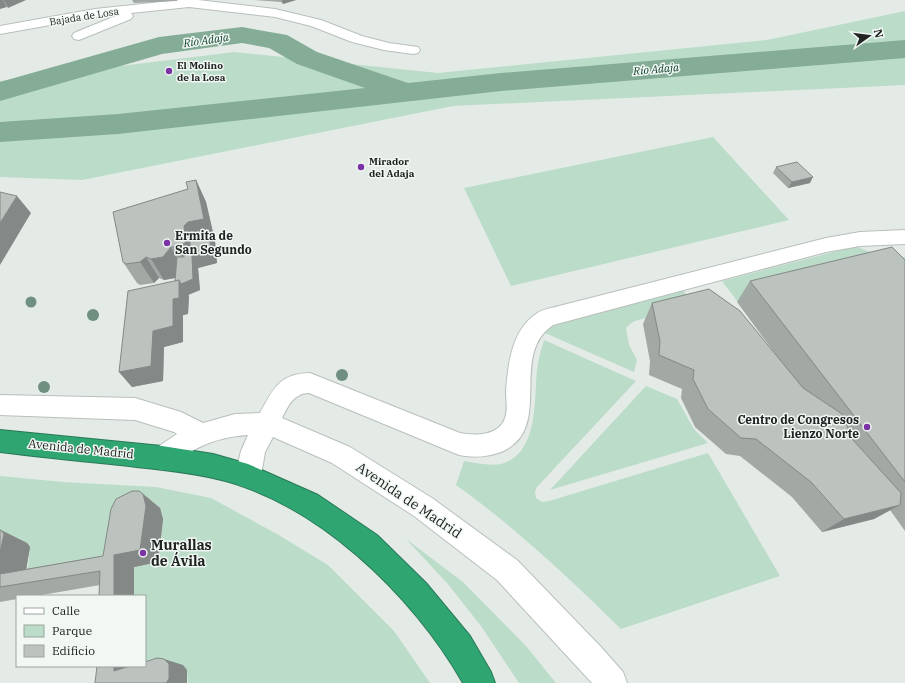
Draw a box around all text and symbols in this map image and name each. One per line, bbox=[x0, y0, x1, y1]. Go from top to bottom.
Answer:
street label: Bajada de Losa bbox=[48, 5, 120, 28]
north arrow bbox=[849, 16, 889, 56]
text: N bbox=[871, 28, 887, 40]
water label: Río Adaja bbox=[181, 30, 230, 50]
place label: El Molino de la Losa bbox=[177, 59, 226, 84]
water label: Río Adaja bbox=[632, 60, 679, 78]
marker: El Molino de la Losa bbox=[164, 66, 174, 76]
place label: Mirador del Adaja bbox=[369, 155, 415, 180]
marker: Mirador del Adaja bbox=[356, 162, 366, 172]
place label: Ermita de San Segundo bbox=[175, 228, 252, 257]
marker: Ermita de San Segundo bbox=[162, 238, 172, 248]
place label: Centro de Congresos Lienzo Norte bbox=[737, 412, 859, 441]
marker: Centro de Congresos Lienzo Norte bbox=[862, 422, 872, 432]
street label: Avenida de Madrid bbox=[28, 436, 135, 461]
street label: Avenida de Madrid bbox=[353, 458, 466, 542]
place label: Murallas de Ávila bbox=[151, 536, 212, 570]
marker: Murallas de Ávila bbox=[138, 548, 148, 558]
legend bbox=[16, 595, 146, 667]
text: Calle bbox=[52, 603, 80, 618]
text: Parque bbox=[52, 623, 92, 638]
text: Edificio bbox=[52, 643, 95, 658]

